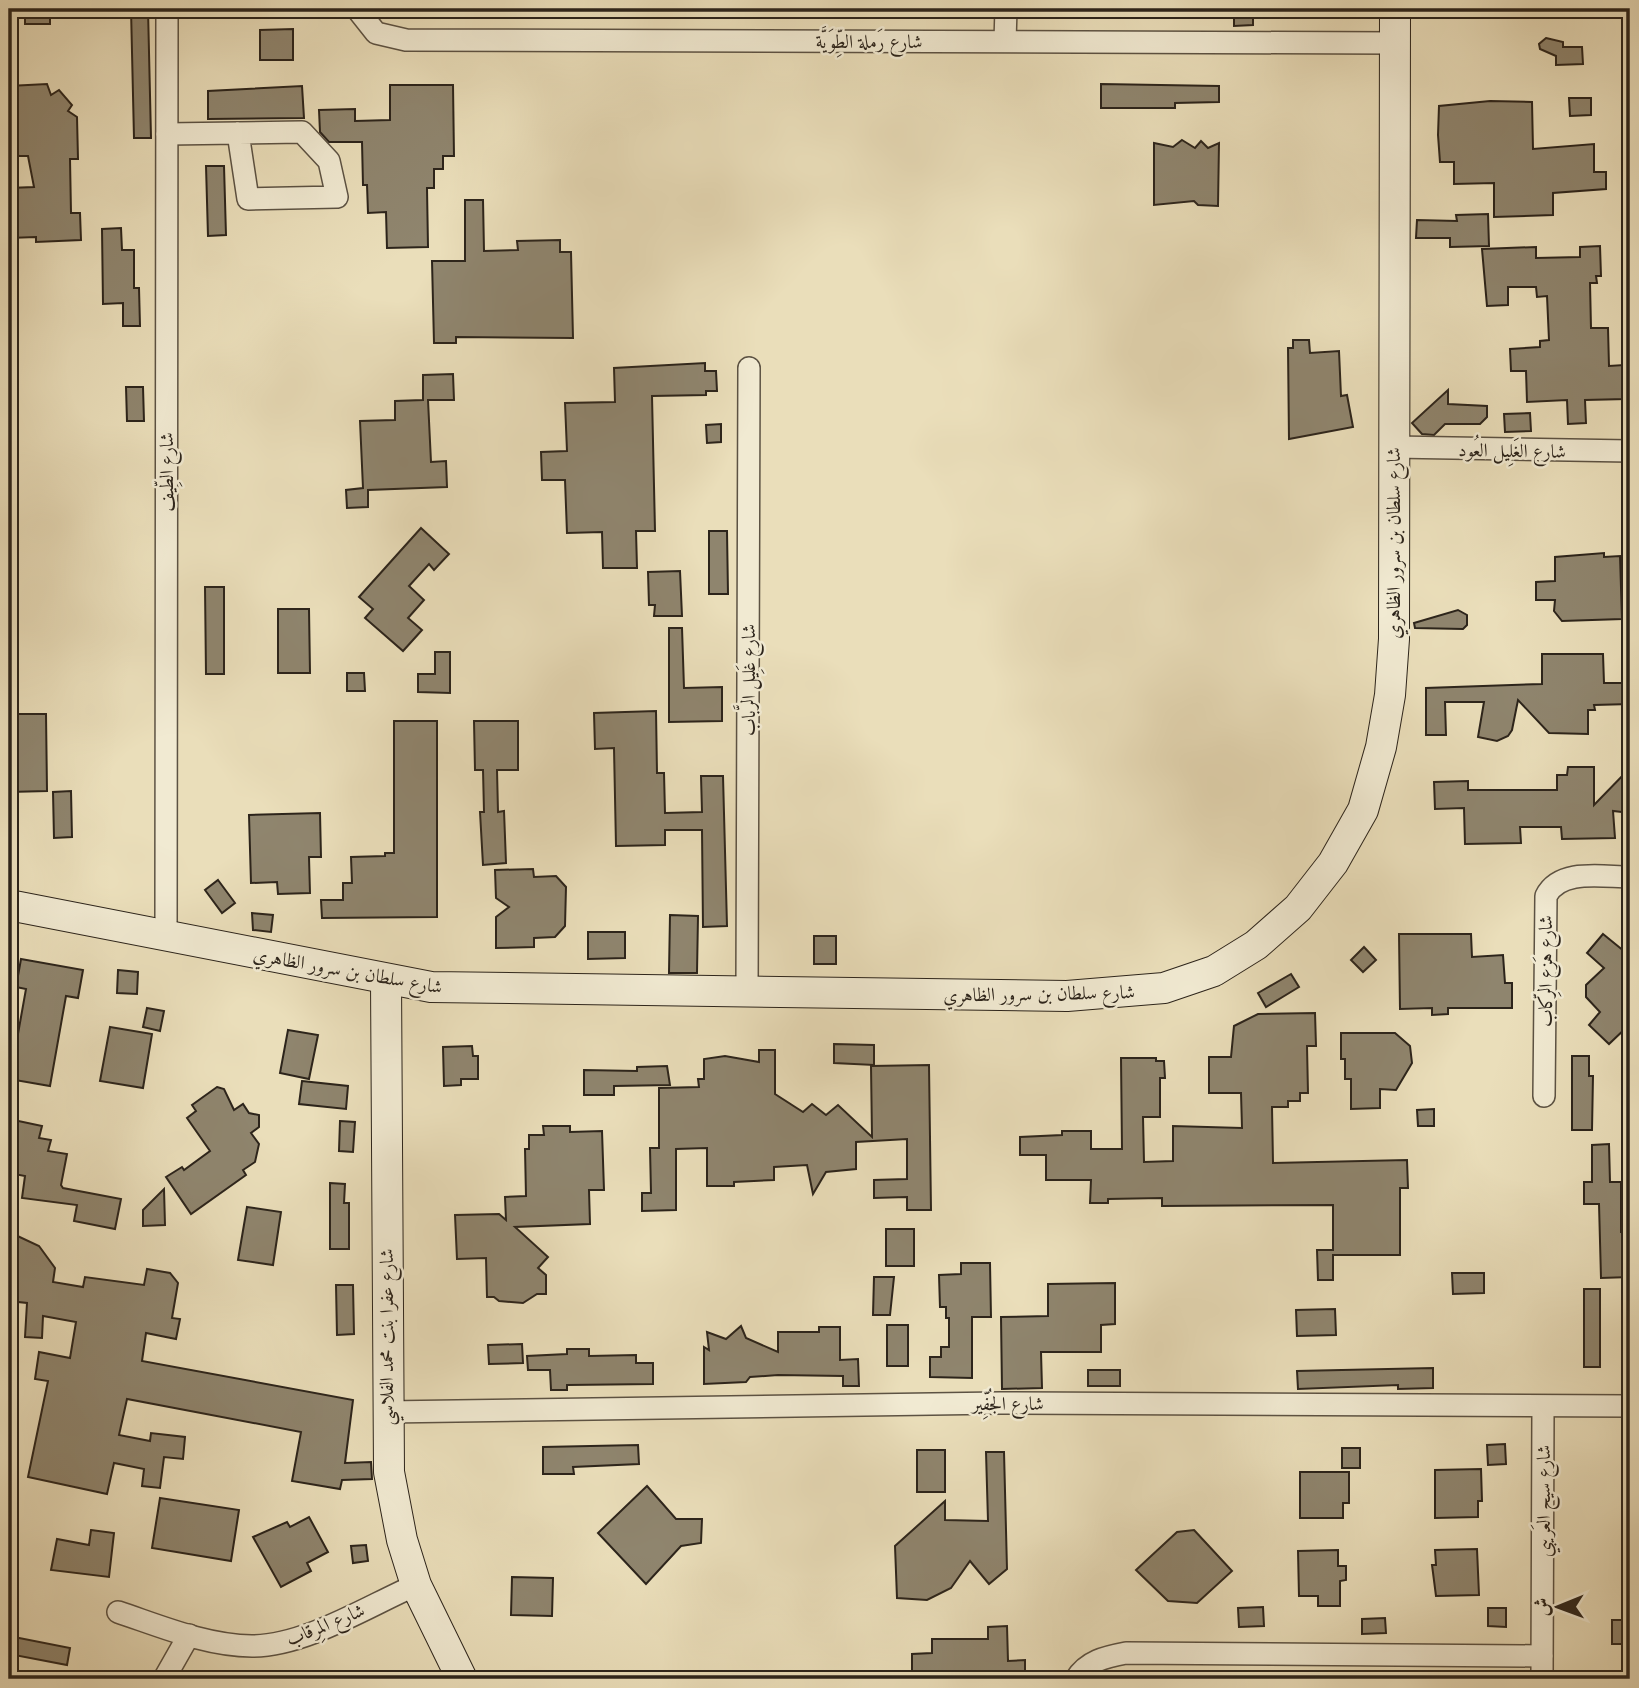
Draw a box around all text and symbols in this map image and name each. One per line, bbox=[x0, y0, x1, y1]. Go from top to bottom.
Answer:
street label: شارع رَملة الطِّوَيَّة bbox=[816, 25, 922, 58]
street label: شارع الطِّيف bbox=[154, 432, 183, 512]
street label: شارع الغَلِيل العُود bbox=[1458, 434, 1566, 468]
street label: شارع سلطان بن سرور الظاهري bbox=[1382, 447, 1409, 639]
street label: شارع غَلِيل الرَّباب bbox=[732, 624, 765, 736]
street label: شارع هَزع الرِّكاب bbox=[1532, 915, 1562, 1027]
street label: شارع سلطان بن سرور الظاهري bbox=[251, 943, 444, 1002]
street label: شارع سلطان بن سرور الظاهري bbox=[943, 980, 1135, 1011]
street label: شارع عفرا بنت محمد الفلاسي bbox=[375, 1249, 404, 1425]
street label: شارع الجُفِّير bbox=[970, 1388, 1044, 1420]
street label: شارع سيح العَريبي bbox=[1530, 1445, 1561, 1557]
north arrow bbox=[1524, 1572, 1594, 1642]
street label: شارع المِرقاب bbox=[282, 1598, 370, 1655]
text: ش bbox=[1530, 1598, 1553, 1617]

